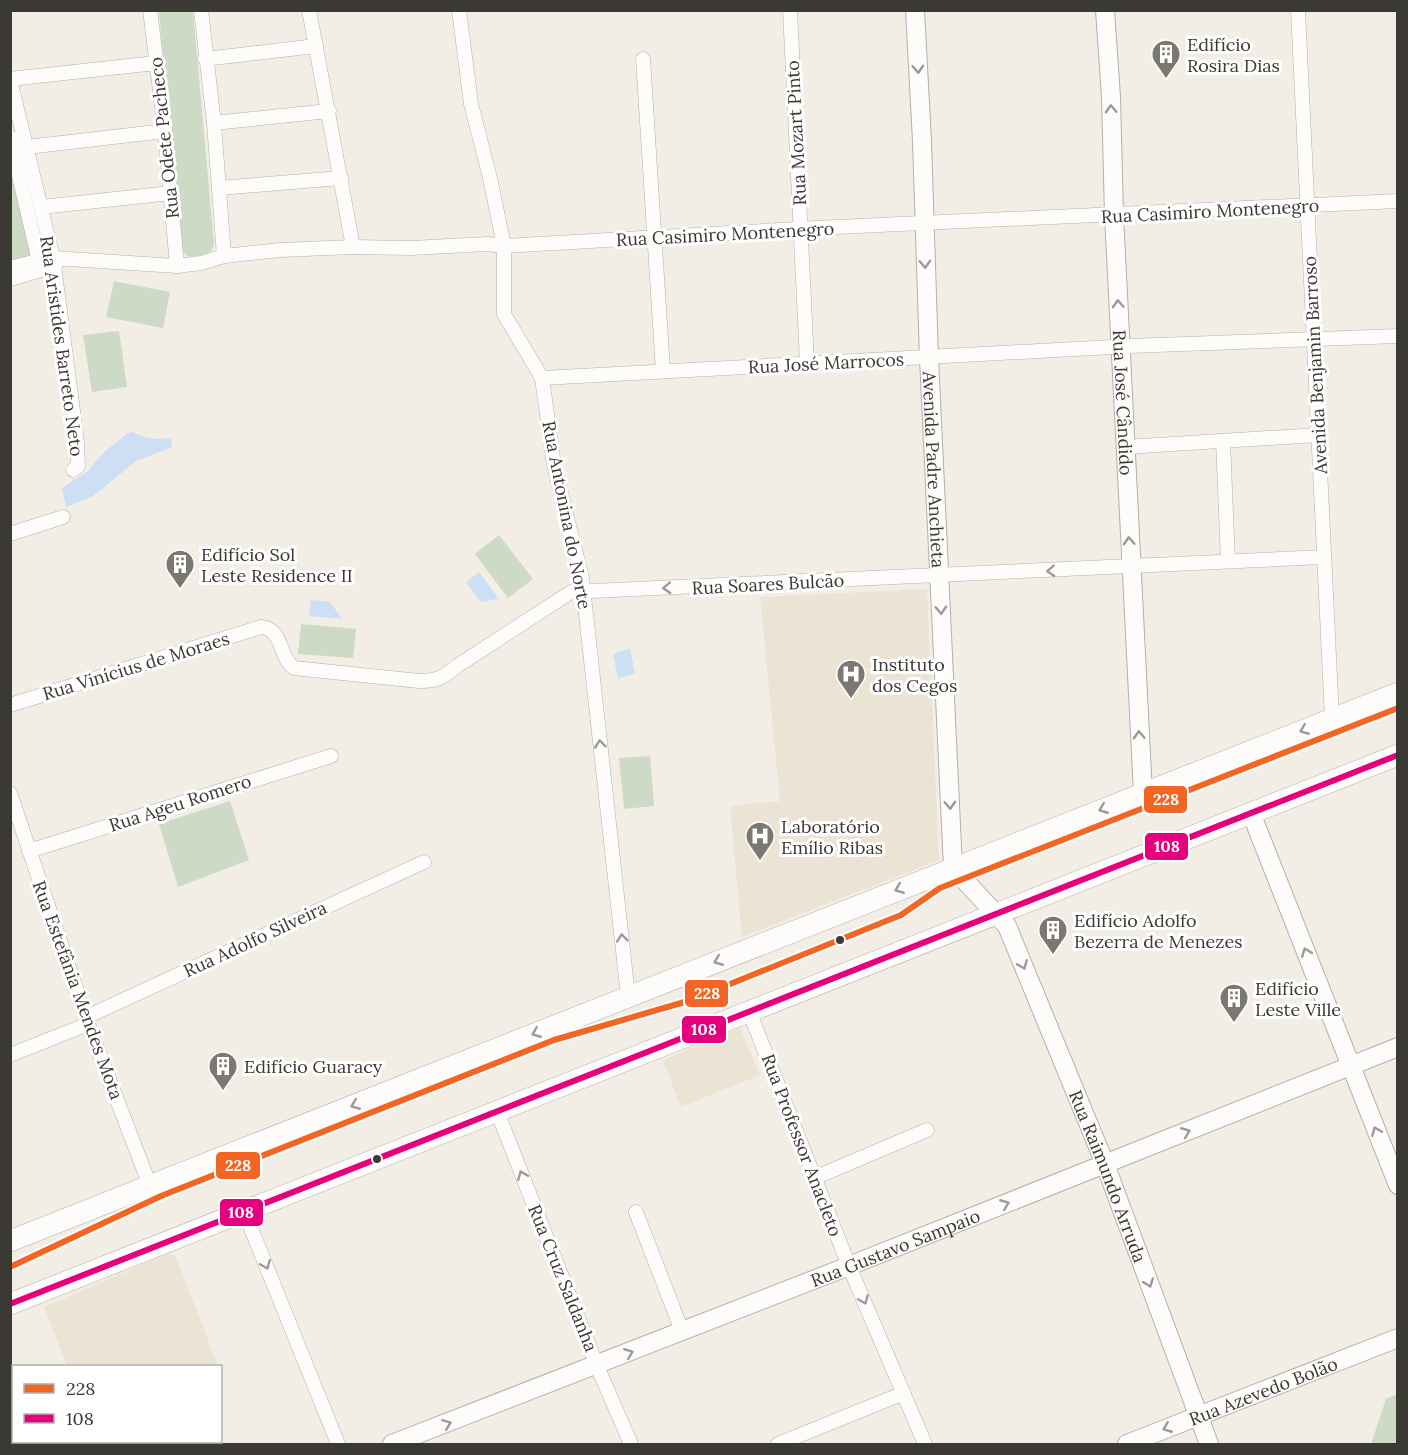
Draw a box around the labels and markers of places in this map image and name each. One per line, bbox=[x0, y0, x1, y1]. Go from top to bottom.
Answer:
place label: Edifício Rosira Dias bbox=[1187, 33, 1280, 77]
building icon: Edifício Rosira Dias bbox=[1150, 38, 1182, 80]
place label: Edifício Sol Leste Residence II bbox=[201, 543, 353, 587]
building icon: Edifício Sol Leste Residence II bbox=[164, 548, 196, 590]
place label: Instituto dos Cegos bbox=[872, 653, 957, 697]
hospital icon: Instituto dos Cegos bbox=[835, 658, 867, 700]
place label: Laboratório Emílio Ribas bbox=[781, 815, 883, 859]
hospital icon: Laboratório Emílio Ribas bbox=[744, 820, 776, 862]
place label: Edifício Adolfo Bezerra de Menezes bbox=[1074, 909, 1243, 953]
building icon: Edifício Adolfo Bezerra de Menezes bbox=[1037, 914, 1069, 956]
unlabelled marker bbox=[834, 934, 846, 946]
place label: Edifício Leste Ville bbox=[1255, 977, 1341, 1021]
building icon: Edifício Leste Ville bbox=[1218, 982, 1250, 1024]
building icon: Edifício Guaracy bbox=[207, 1050, 239, 1092]
place label: Edifício Guaracy bbox=[244, 1055, 383, 1078]
unlabelled marker bbox=[371, 1153, 383, 1165]

